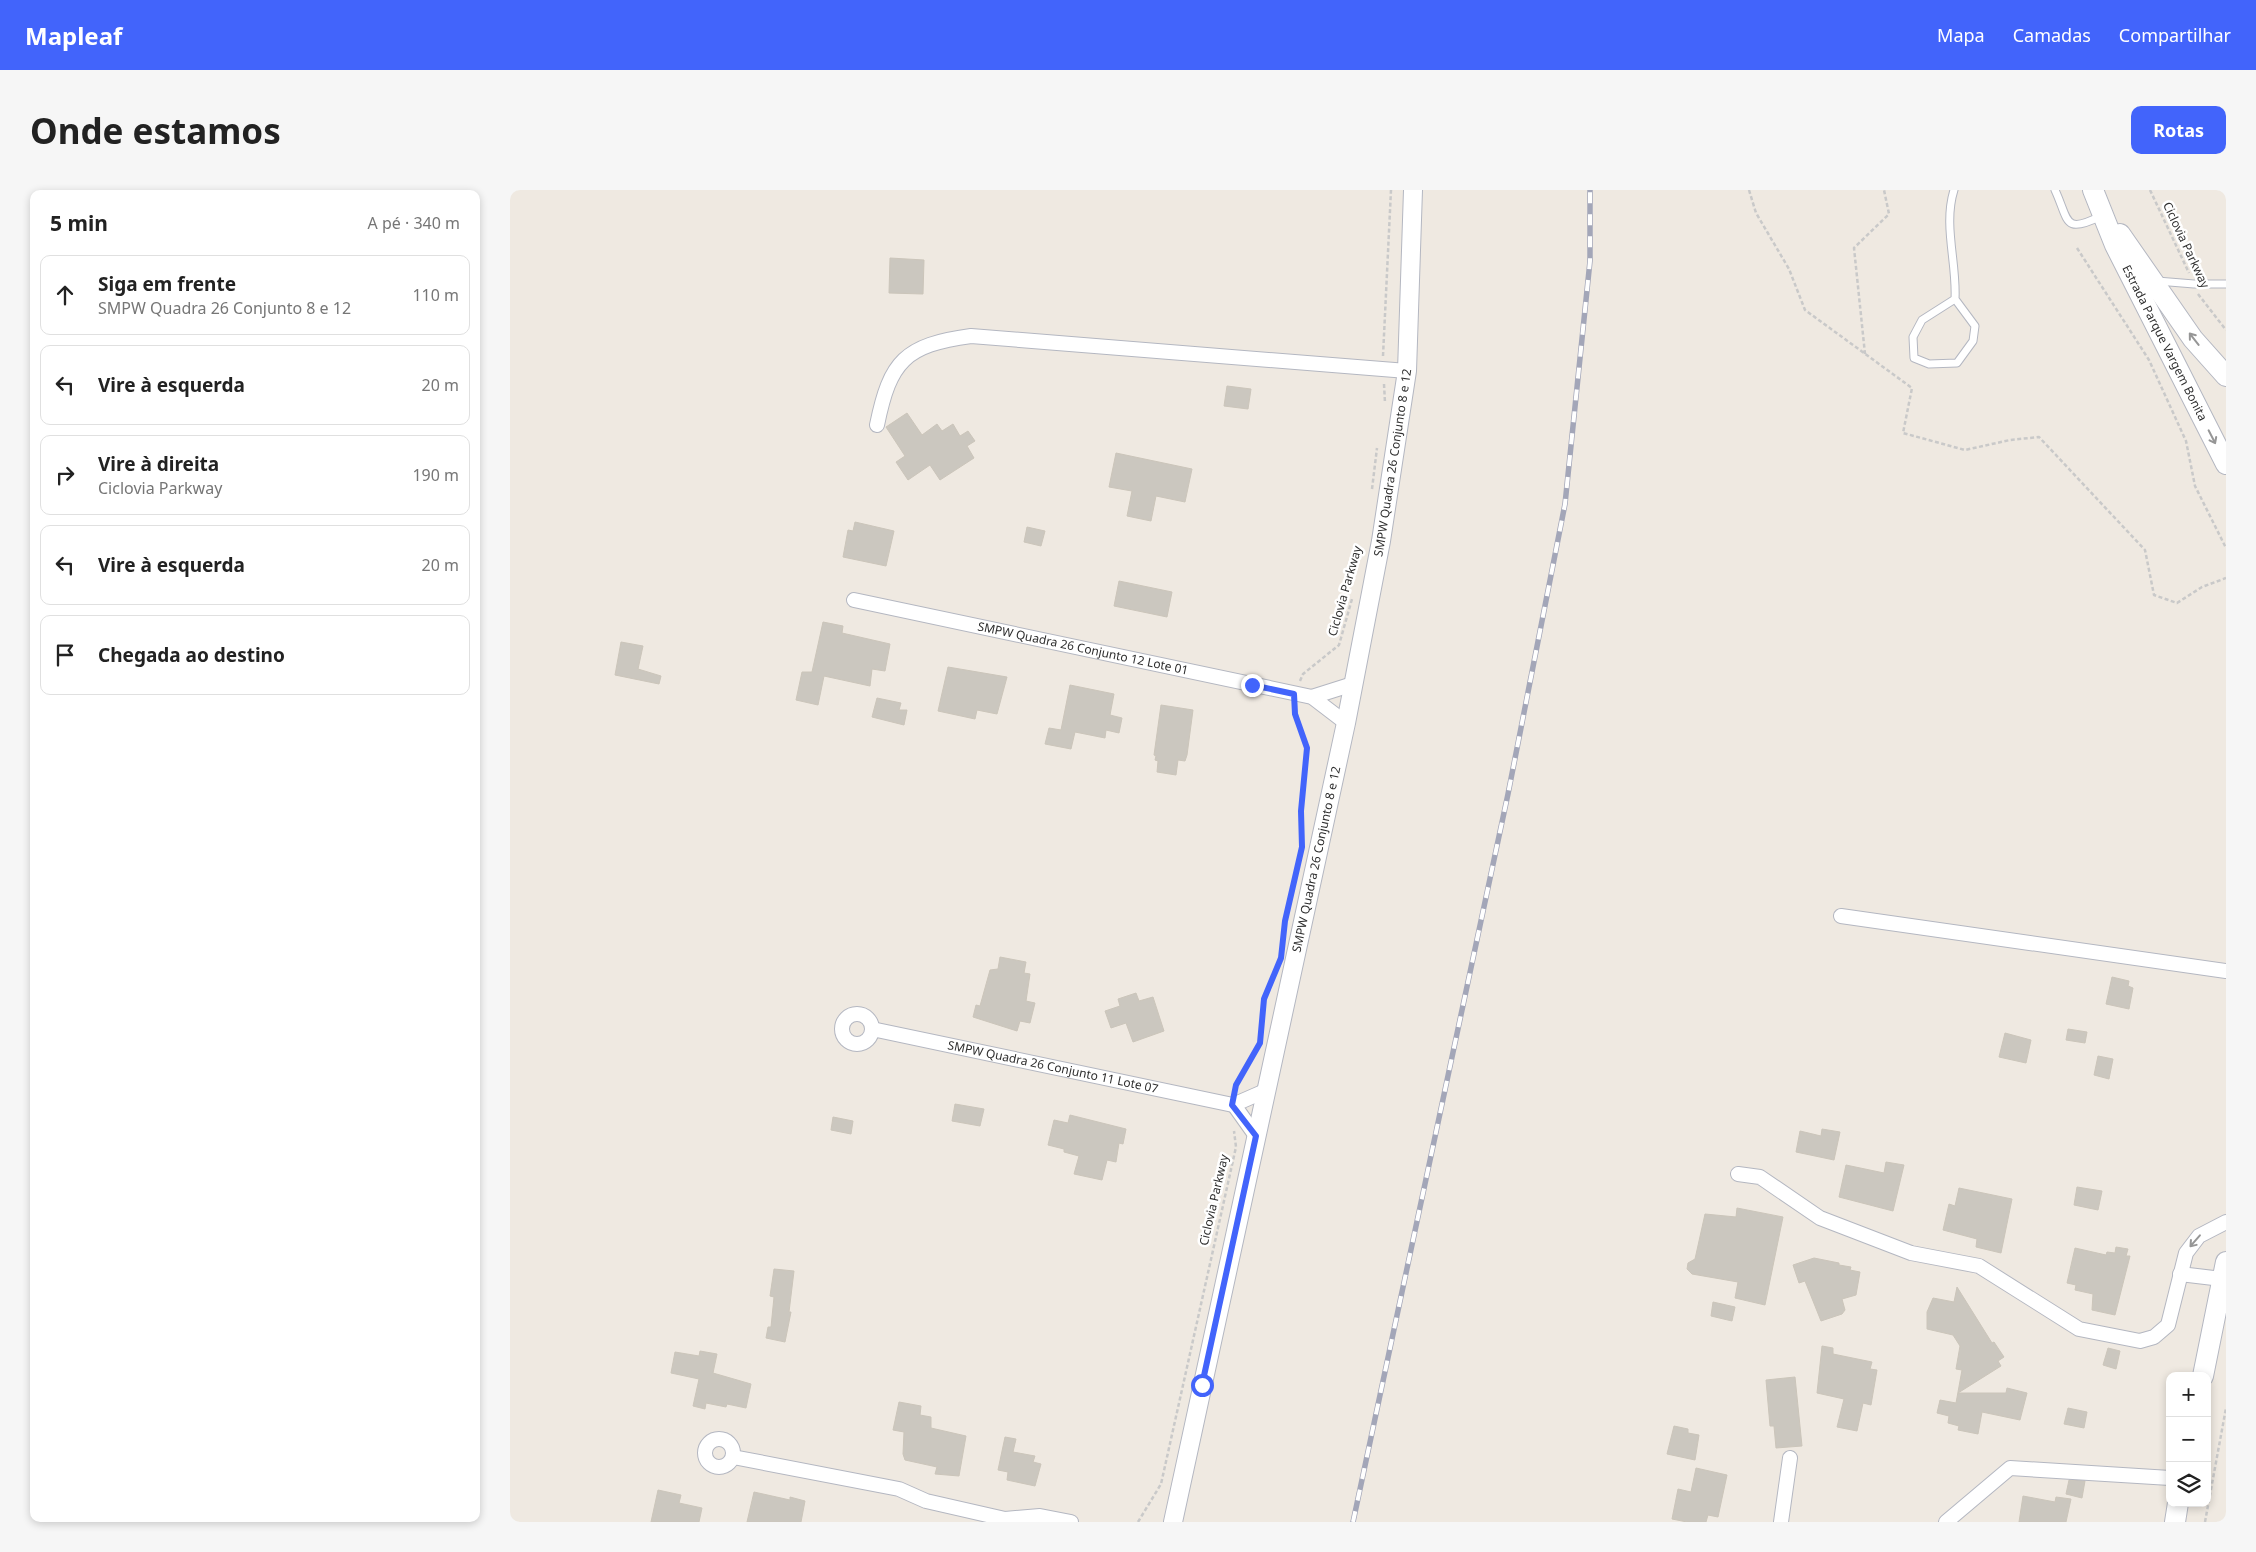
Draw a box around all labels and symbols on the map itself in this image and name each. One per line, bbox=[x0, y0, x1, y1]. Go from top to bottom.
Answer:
street label: Ciclovia Parkway bbox=[2159, 199, 2214, 291]
street label: Estrada Parque Vargem Bonita bbox=[2118, 262, 2212, 424]
one-way arrow bbox=[2189, 333, 2200, 346]
street label: SMPW Quadra 26 Conjunto 8 e 12 bbox=[1369, 367, 1415, 558]
one-way arrow bbox=[2207, 429, 2217, 444]
street label: Ciclovia Parkway bbox=[1323, 543, 1366, 638]
street label: SMPW Quadra 26 Conjunto 12 Lote 01 bbox=[976, 617, 1190, 679]
route end bbox=[1241, 674, 1264, 697]
street label: SMPW Quadra 26 Conjunto 8 e 12 bbox=[1288, 764, 1344, 954]
street label: SMPW Quadra 26 Conjunto 11 Lote 07 bbox=[946, 1036, 1160, 1097]
street label: Ciclovia Parkway bbox=[1195, 1152, 1232, 1247]
one-way arrow bbox=[2190, 1235, 2201, 1248]
route start bbox=[1191, 1374, 1214, 1397]

